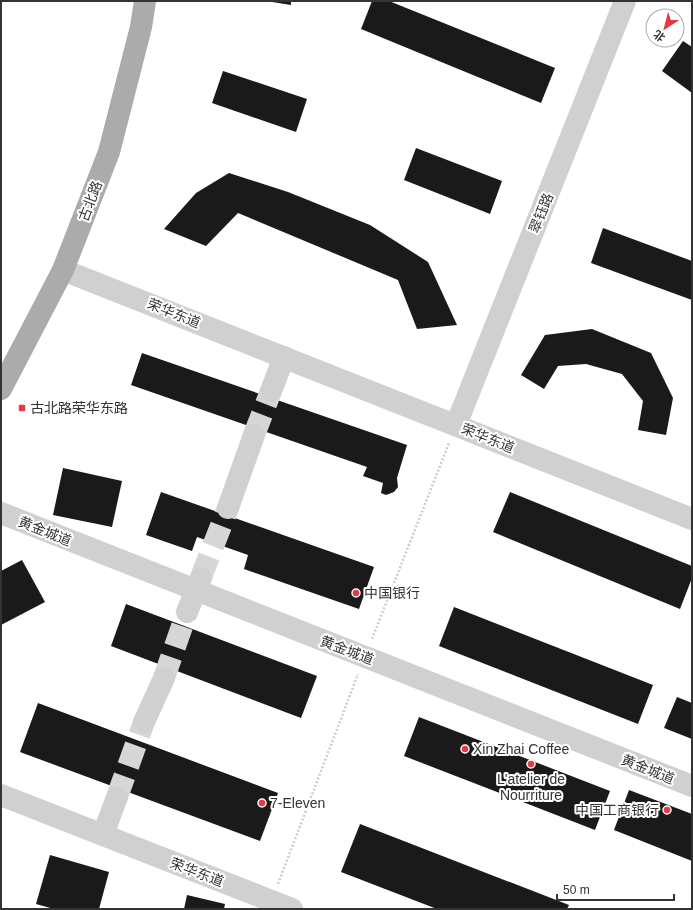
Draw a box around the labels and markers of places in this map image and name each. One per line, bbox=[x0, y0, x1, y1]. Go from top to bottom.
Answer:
place label: 古北路荣华东路 bbox=[30, 400, 128, 416]
marker: 古北路荣华东路 bbox=[17, 403, 27, 413]
place label: 中国银行 bbox=[364, 585, 420, 601]
marker: 中国银行 bbox=[351, 588, 361, 598]
place label: Xin Zhai Coffee bbox=[473, 741, 569, 757]
marker: Xin Zhai Coffee bbox=[460, 744, 470, 754]
marker: L'atelier de Nourriture bbox=[526, 759, 536, 769]
place label: L'atelier de Nourriture bbox=[497, 771, 565, 803]
place label: 7-Eleven bbox=[270, 795, 325, 811]
marker: 7-Eleven bbox=[257, 798, 267, 808]
place label: 中国工商银行 bbox=[575, 802, 659, 818]
marker: 中国工商银行 bbox=[662, 805, 672, 815]

